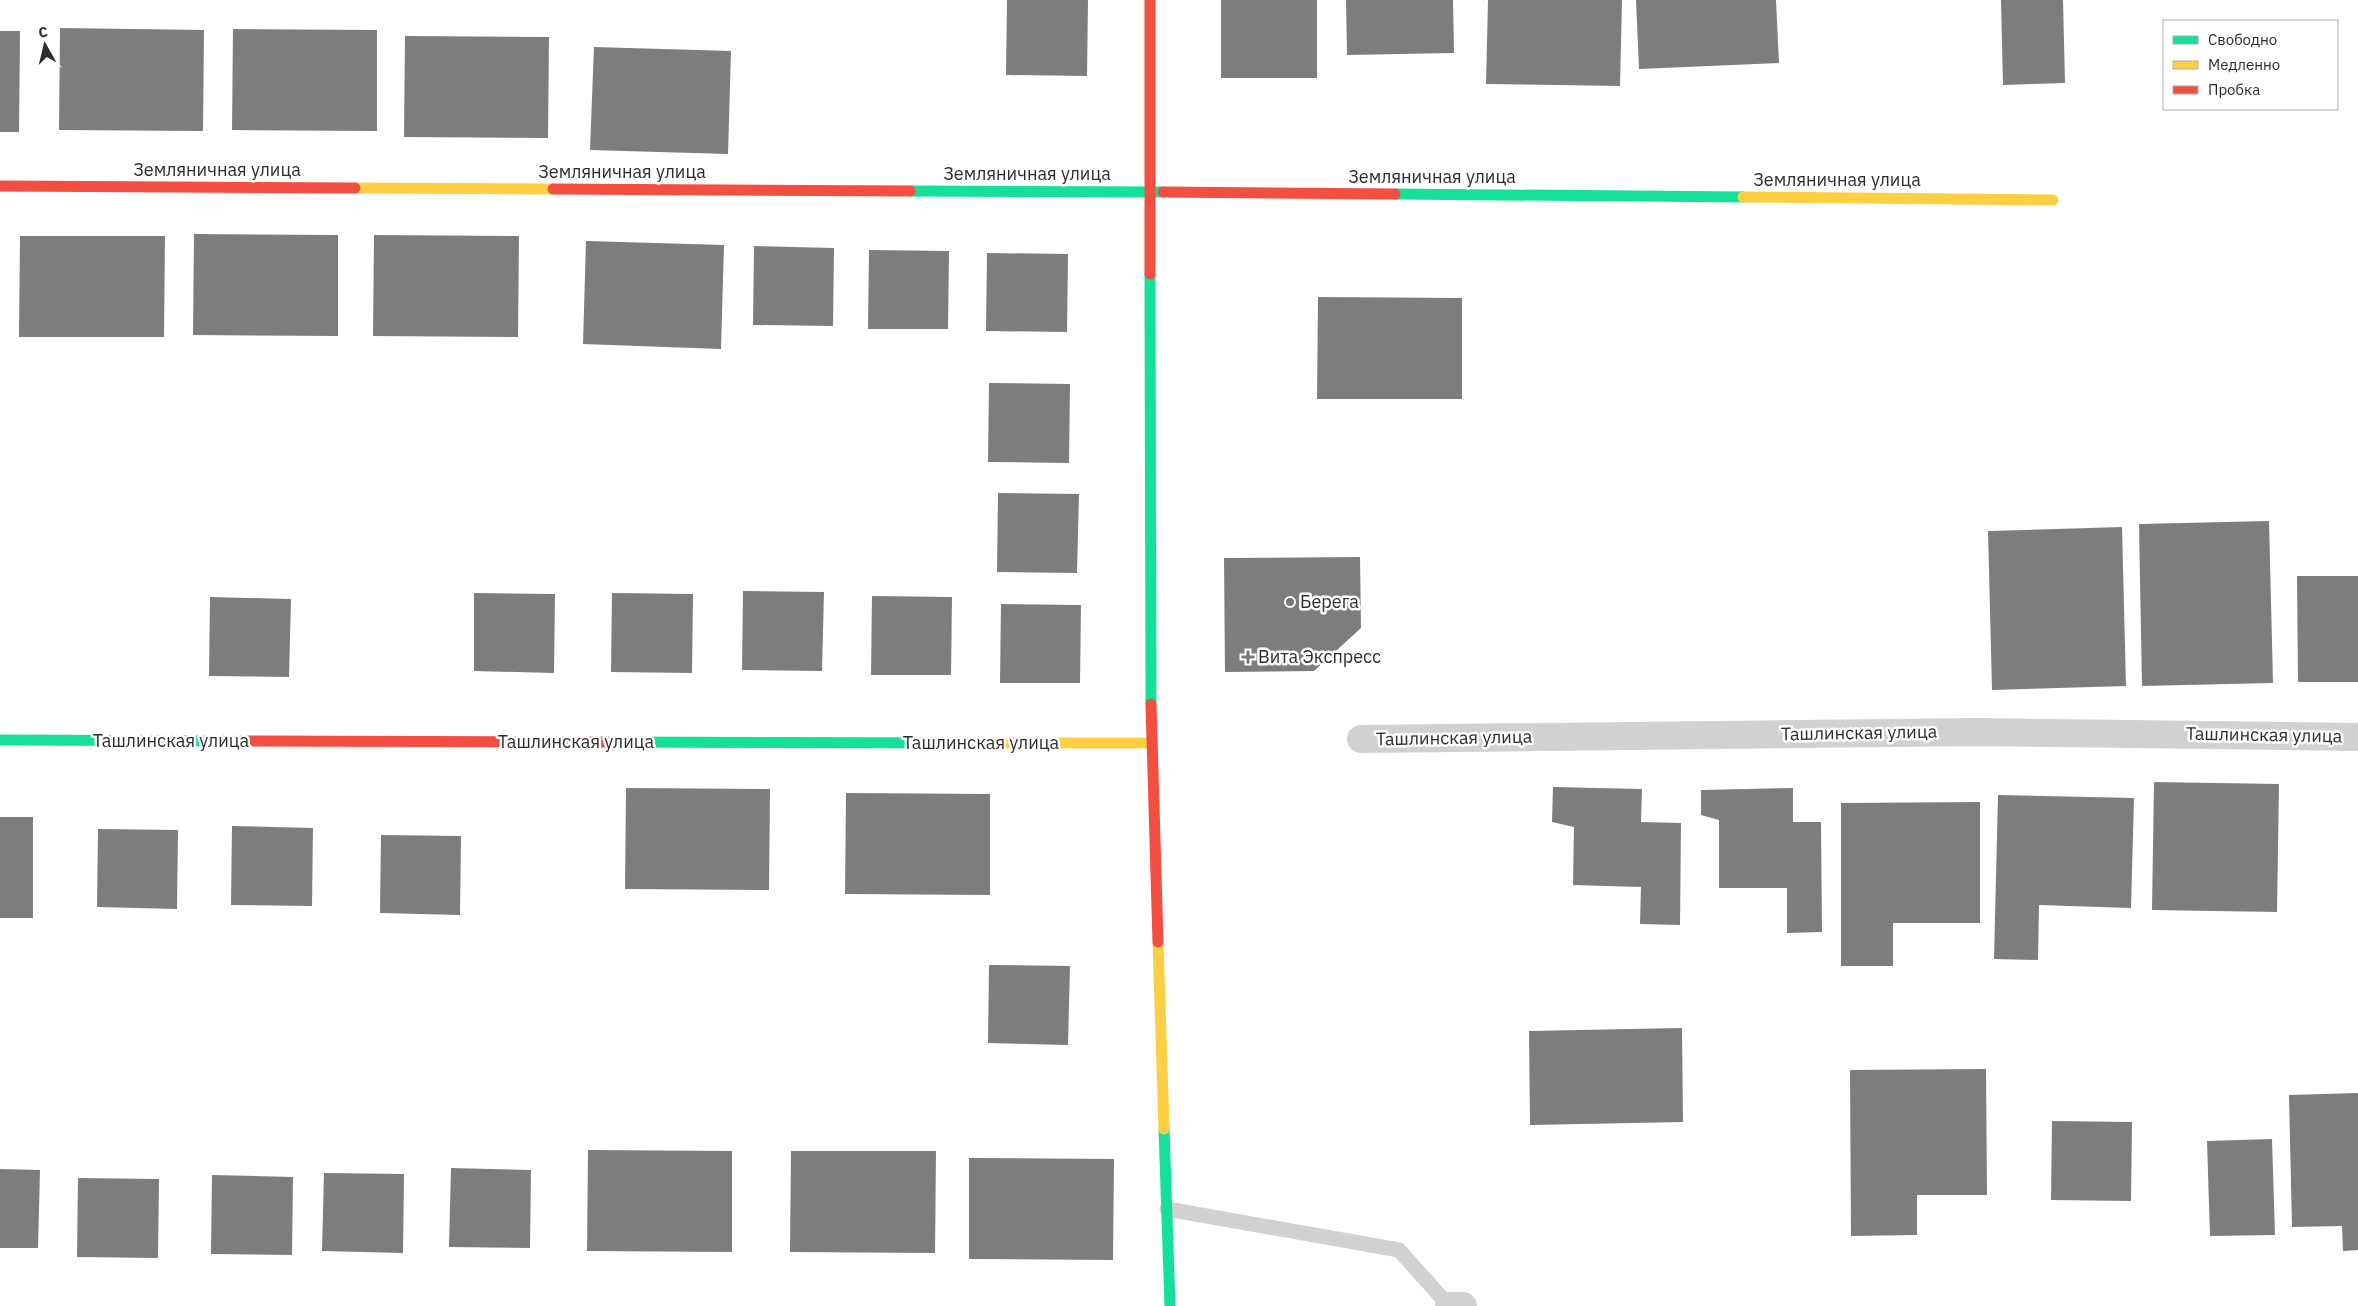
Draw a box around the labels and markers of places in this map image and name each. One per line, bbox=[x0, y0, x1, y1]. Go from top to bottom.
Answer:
place label: Берега bbox=[1300, 590, 1359, 613]
marker: Берега bbox=[1284, 596, 1296, 608]
place label: Вита Экспресс bbox=[1258, 645, 1381, 668]
marker: Вита Экспресс bbox=[1242, 651, 1254, 663]

